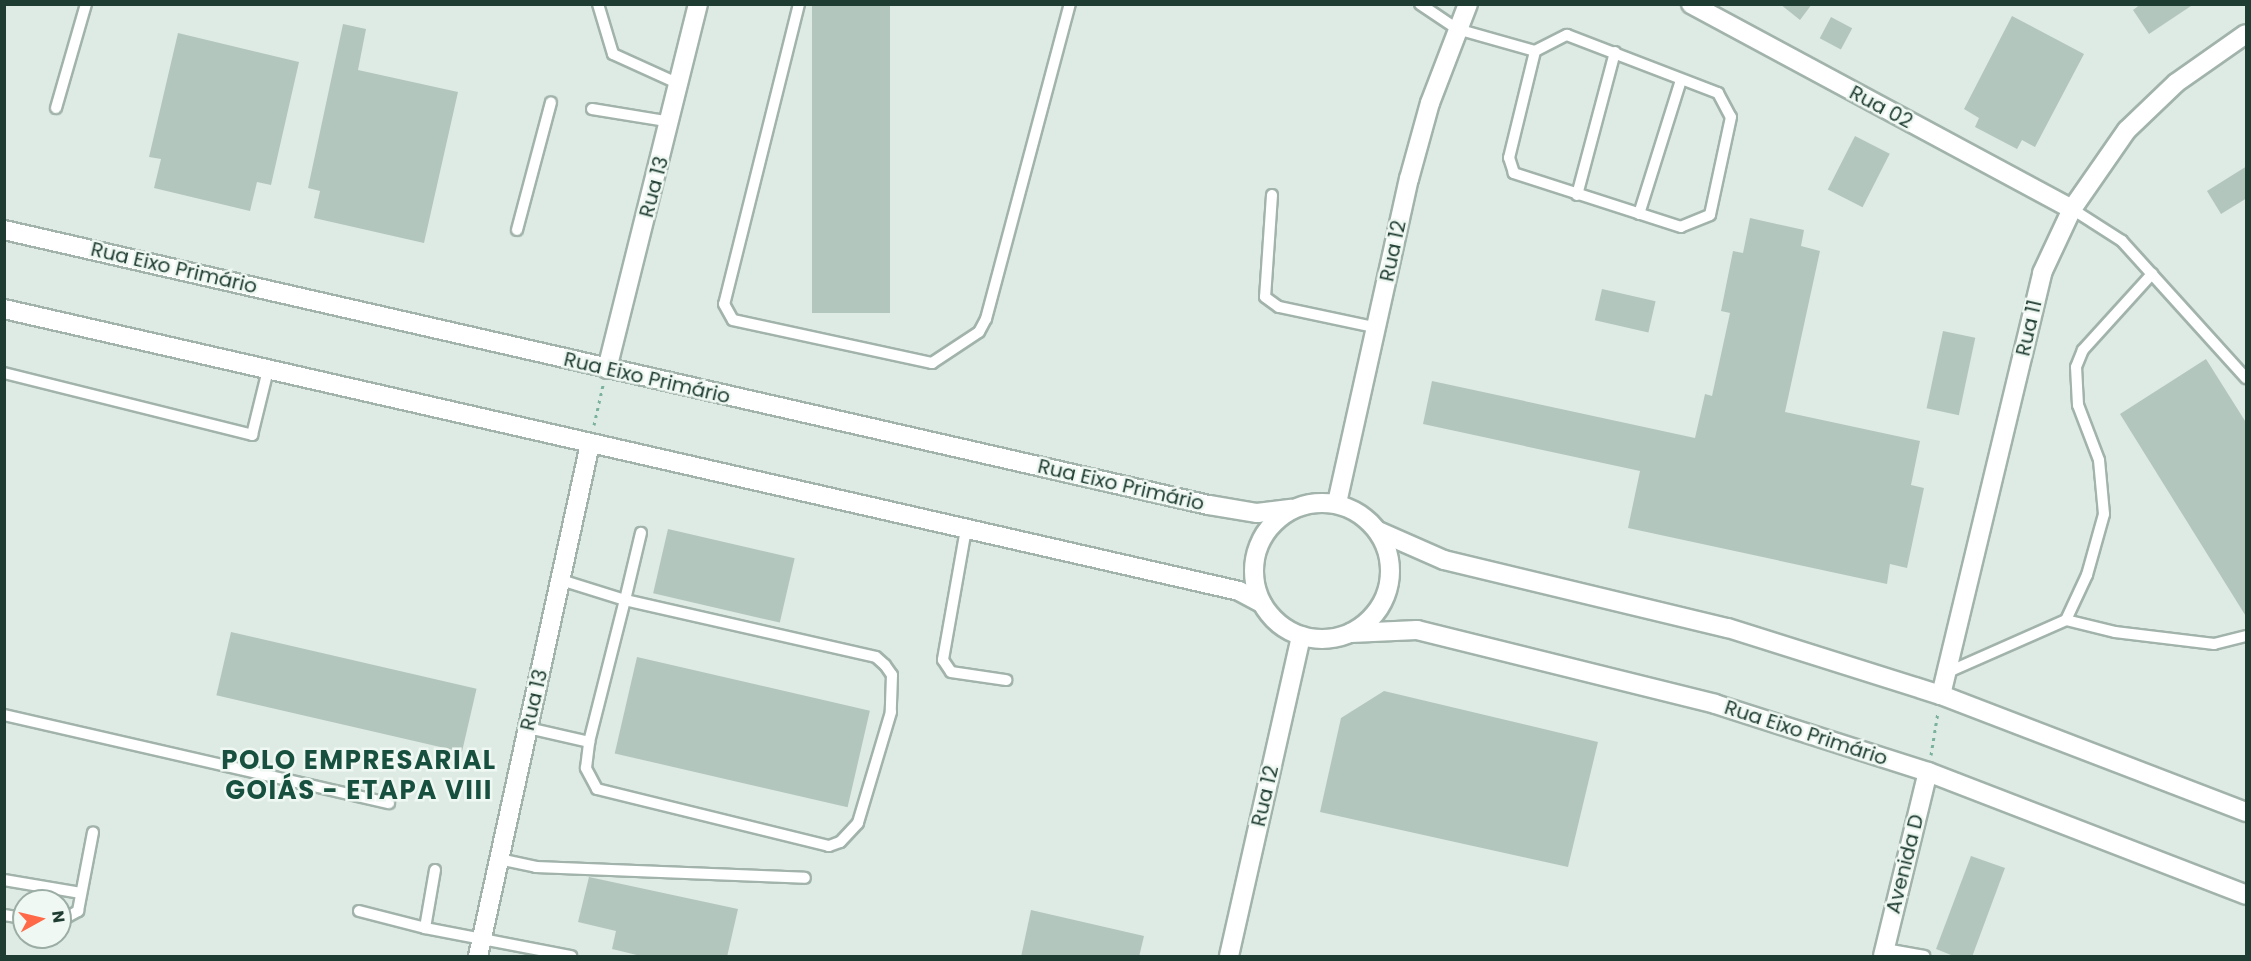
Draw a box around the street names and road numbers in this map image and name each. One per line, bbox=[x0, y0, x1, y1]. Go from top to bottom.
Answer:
street label: Rua 02 bbox=[1845, 80, 1917, 134]
street label: Rua 13 bbox=[634, 154, 674, 220]
street label: Rua 12 bbox=[1375, 218, 1411, 284]
street label: Rua Eixo Primário bbox=[88, 237, 260, 299]
street label: Rua 11 bbox=[2011, 298, 2047, 358]
street label: Rua Eixo Primário bbox=[561, 347, 733, 409]
street label: Rua Eixo Primário bbox=[1035, 454, 1207, 516]
street label: Rua 13 bbox=[515, 667, 553, 733]
street label: Rua Eixo Primário bbox=[1721, 695, 1891, 771]
street label: Rua 12 bbox=[1246, 763, 1284, 829]
street label: Avenida D bbox=[1881, 812, 1929, 916]

